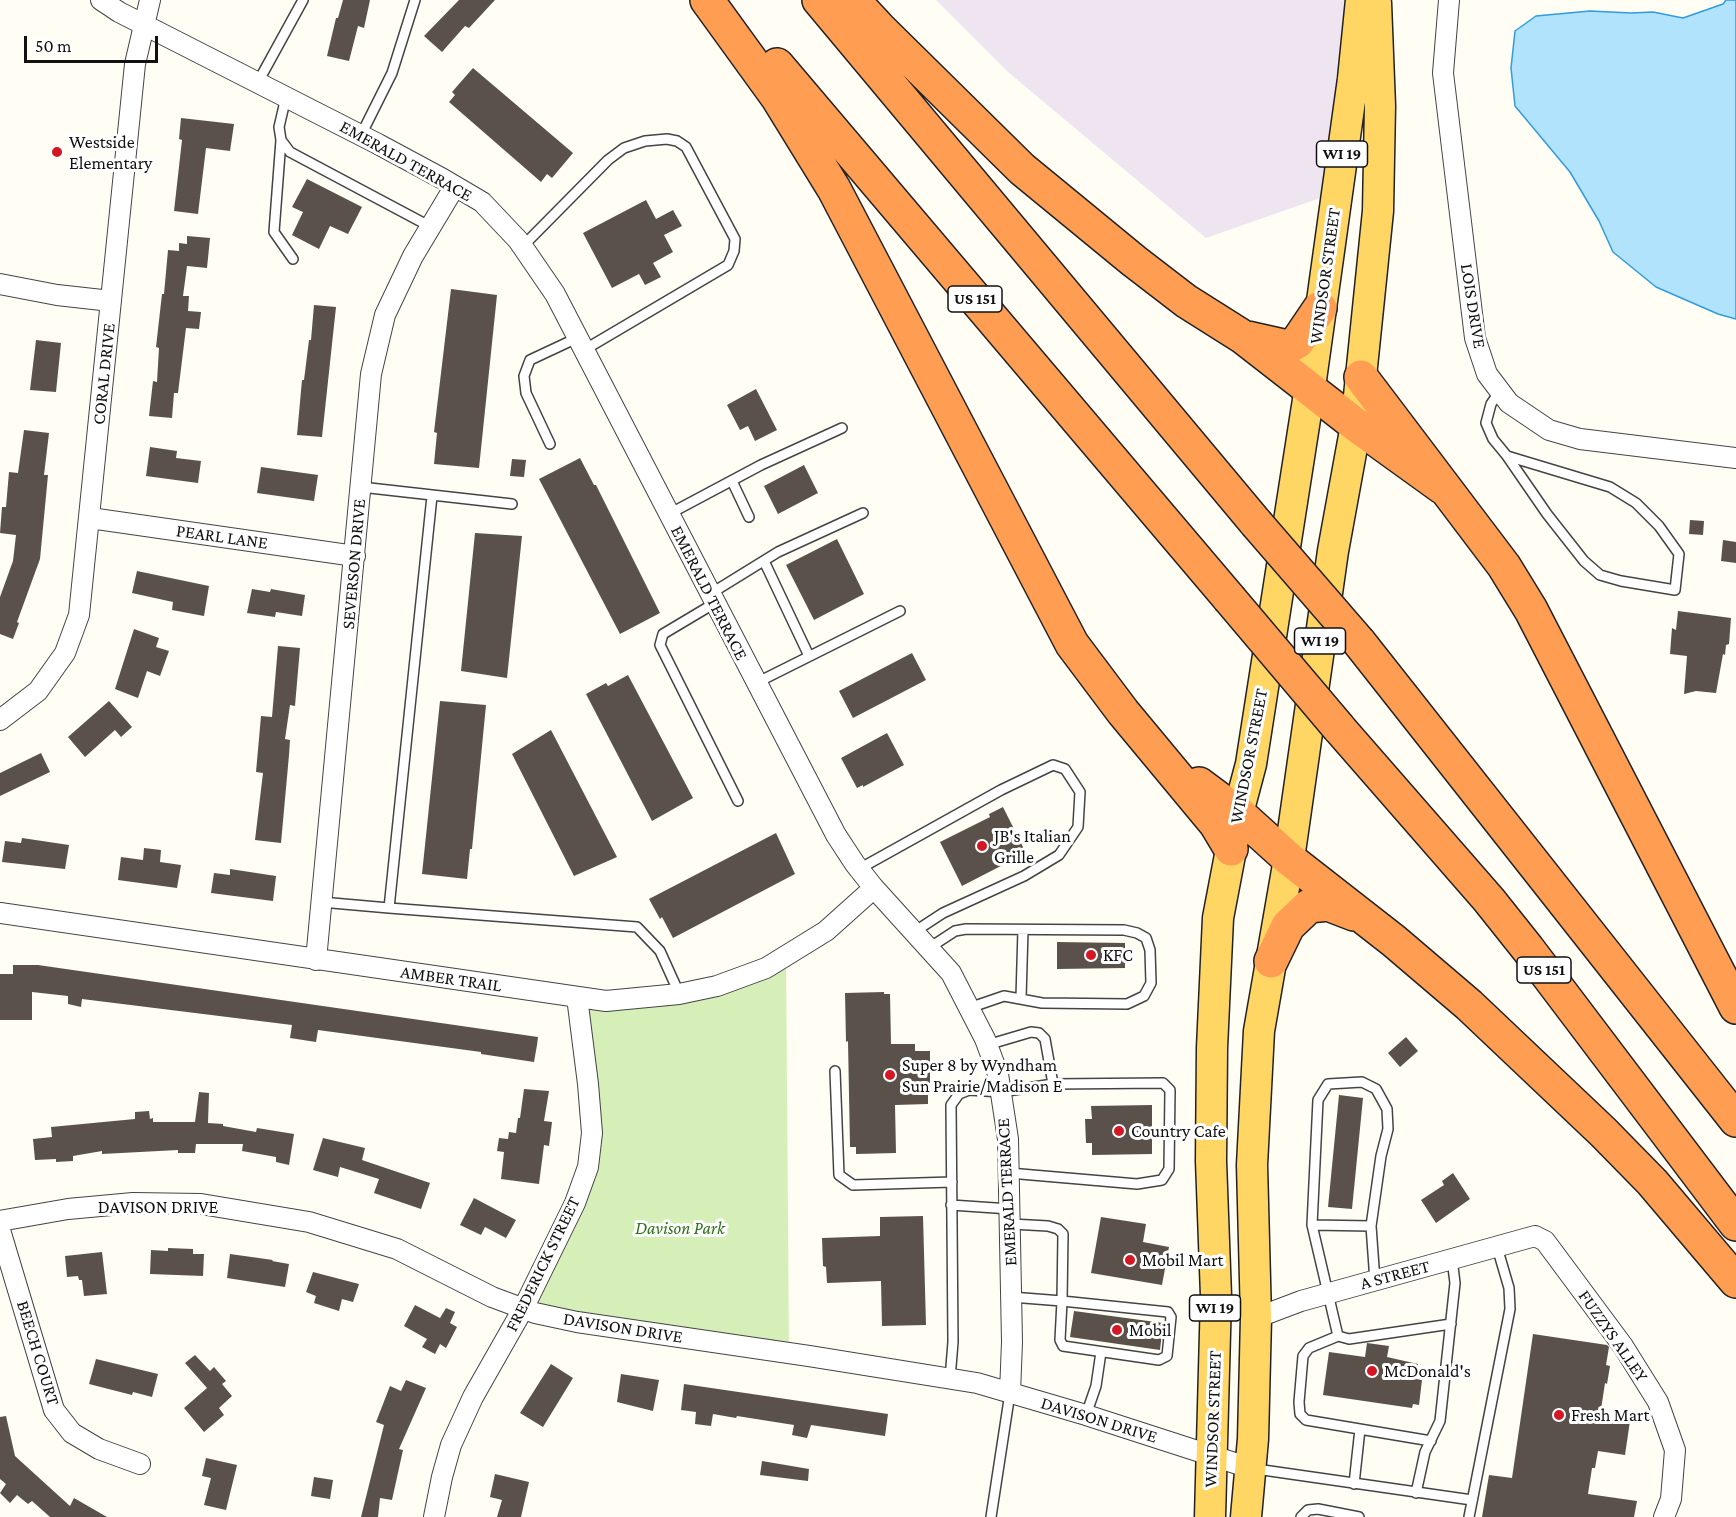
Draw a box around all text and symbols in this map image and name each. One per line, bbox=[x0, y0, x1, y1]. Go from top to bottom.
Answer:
scale bar bbox=[27, 24, 160, 62]
text: 50 m bbox=[35, 36, 72, 56]
street label: EMERALD TERRACE bbox=[336, 116, 476, 206]
place label: Westside Elementary bbox=[69, 131, 152, 174]
road number: WI 19 bbox=[1316, 141, 1368, 167]
marker: Westside Elementary bbox=[50, 145, 64, 159]
street label: WINDSOR STREET bbox=[1305, 207, 1345, 345]
street label: LOIS DRIVE bbox=[1456, 262, 1490, 350]
road number: US 151 bbox=[948, 286, 1002, 312]
street label: CORAL DRIVE bbox=[88, 322, 120, 426]
street label: SEVERSON DRIVE bbox=[338, 498, 370, 630]
street label: PEARL LANE bbox=[175, 520, 269, 554]
street label: EMERALD TERRACE bbox=[666, 522, 752, 664]
road number: WI 19 bbox=[1294, 628, 1346, 654]
street label: WINDSOR STREET bbox=[1225, 687, 1273, 825]
place label: JB's Italian Grille bbox=[994, 825, 1071, 868]
marker: JB's Italian Grille bbox=[975, 839, 989, 853]
place label: KFC bbox=[1103, 944, 1133, 966]
marker: KFC bbox=[1084, 948, 1098, 962]
road number: US 151 bbox=[1517, 957, 1571, 983]
street label: AMBER TRAIL bbox=[399, 961, 503, 997]
place label: Super 8 by Wyndham Sun Prairie/Madison E bbox=[902, 1054, 1063, 1096]
marker: Super 8 by Wyndham Sun Prairie/Madison E bbox=[883, 1068, 897, 1082]
street label: EMERALD TERRACE bbox=[992, 1118, 1022, 1266]
place label: Country Cafe bbox=[1131, 1120, 1226, 1142]
marker: Country Cafe bbox=[1112, 1124, 1126, 1138]
street label: FREDERICK STREET bbox=[501, 1193, 585, 1335]
street label: DAVISON DRIVE bbox=[98, 1196, 218, 1218]
park label: Davison Park bbox=[635, 1217, 725, 1239]
place label: Mobil Mart bbox=[1142, 1249, 1224, 1271]
marker: Mobil Mart bbox=[1123, 1253, 1137, 1267]
street label: A STREET bbox=[1358, 1255, 1432, 1295]
street label: FUZZYS ALLEY bbox=[1573, 1286, 1653, 1386]
road number: WI 19 bbox=[1190, 1295, 1240, 1321]
street label: BEECH COURT bbox=[12, 1298, 64, 1408]
street label: DAVISON DRIVE bbox=[562, 1308, 684, 1348]
place label: Mobil bbox=[1129, 1319, 1172, 1341]
marker: Mobil bbox=[1110, 1323, 1124, 1337]
street label: WINDSOR STREET bbox=[1200, 1350, 1226, 1488]
place label: McDonald's bbox=[1384, 1360, 1471, 1382]
marker: McDonald's bbox=[1365, 1364, 1379, 1378]
street label: DAVISON DRIVE bbox=[1038, 1392, 1160, 1448]
place label: Fresh Mart bbox=[1571, 1404, 1649, 1426]
marker: Fresh Mart bbox=[1552, 1408, 1566, 1422]

